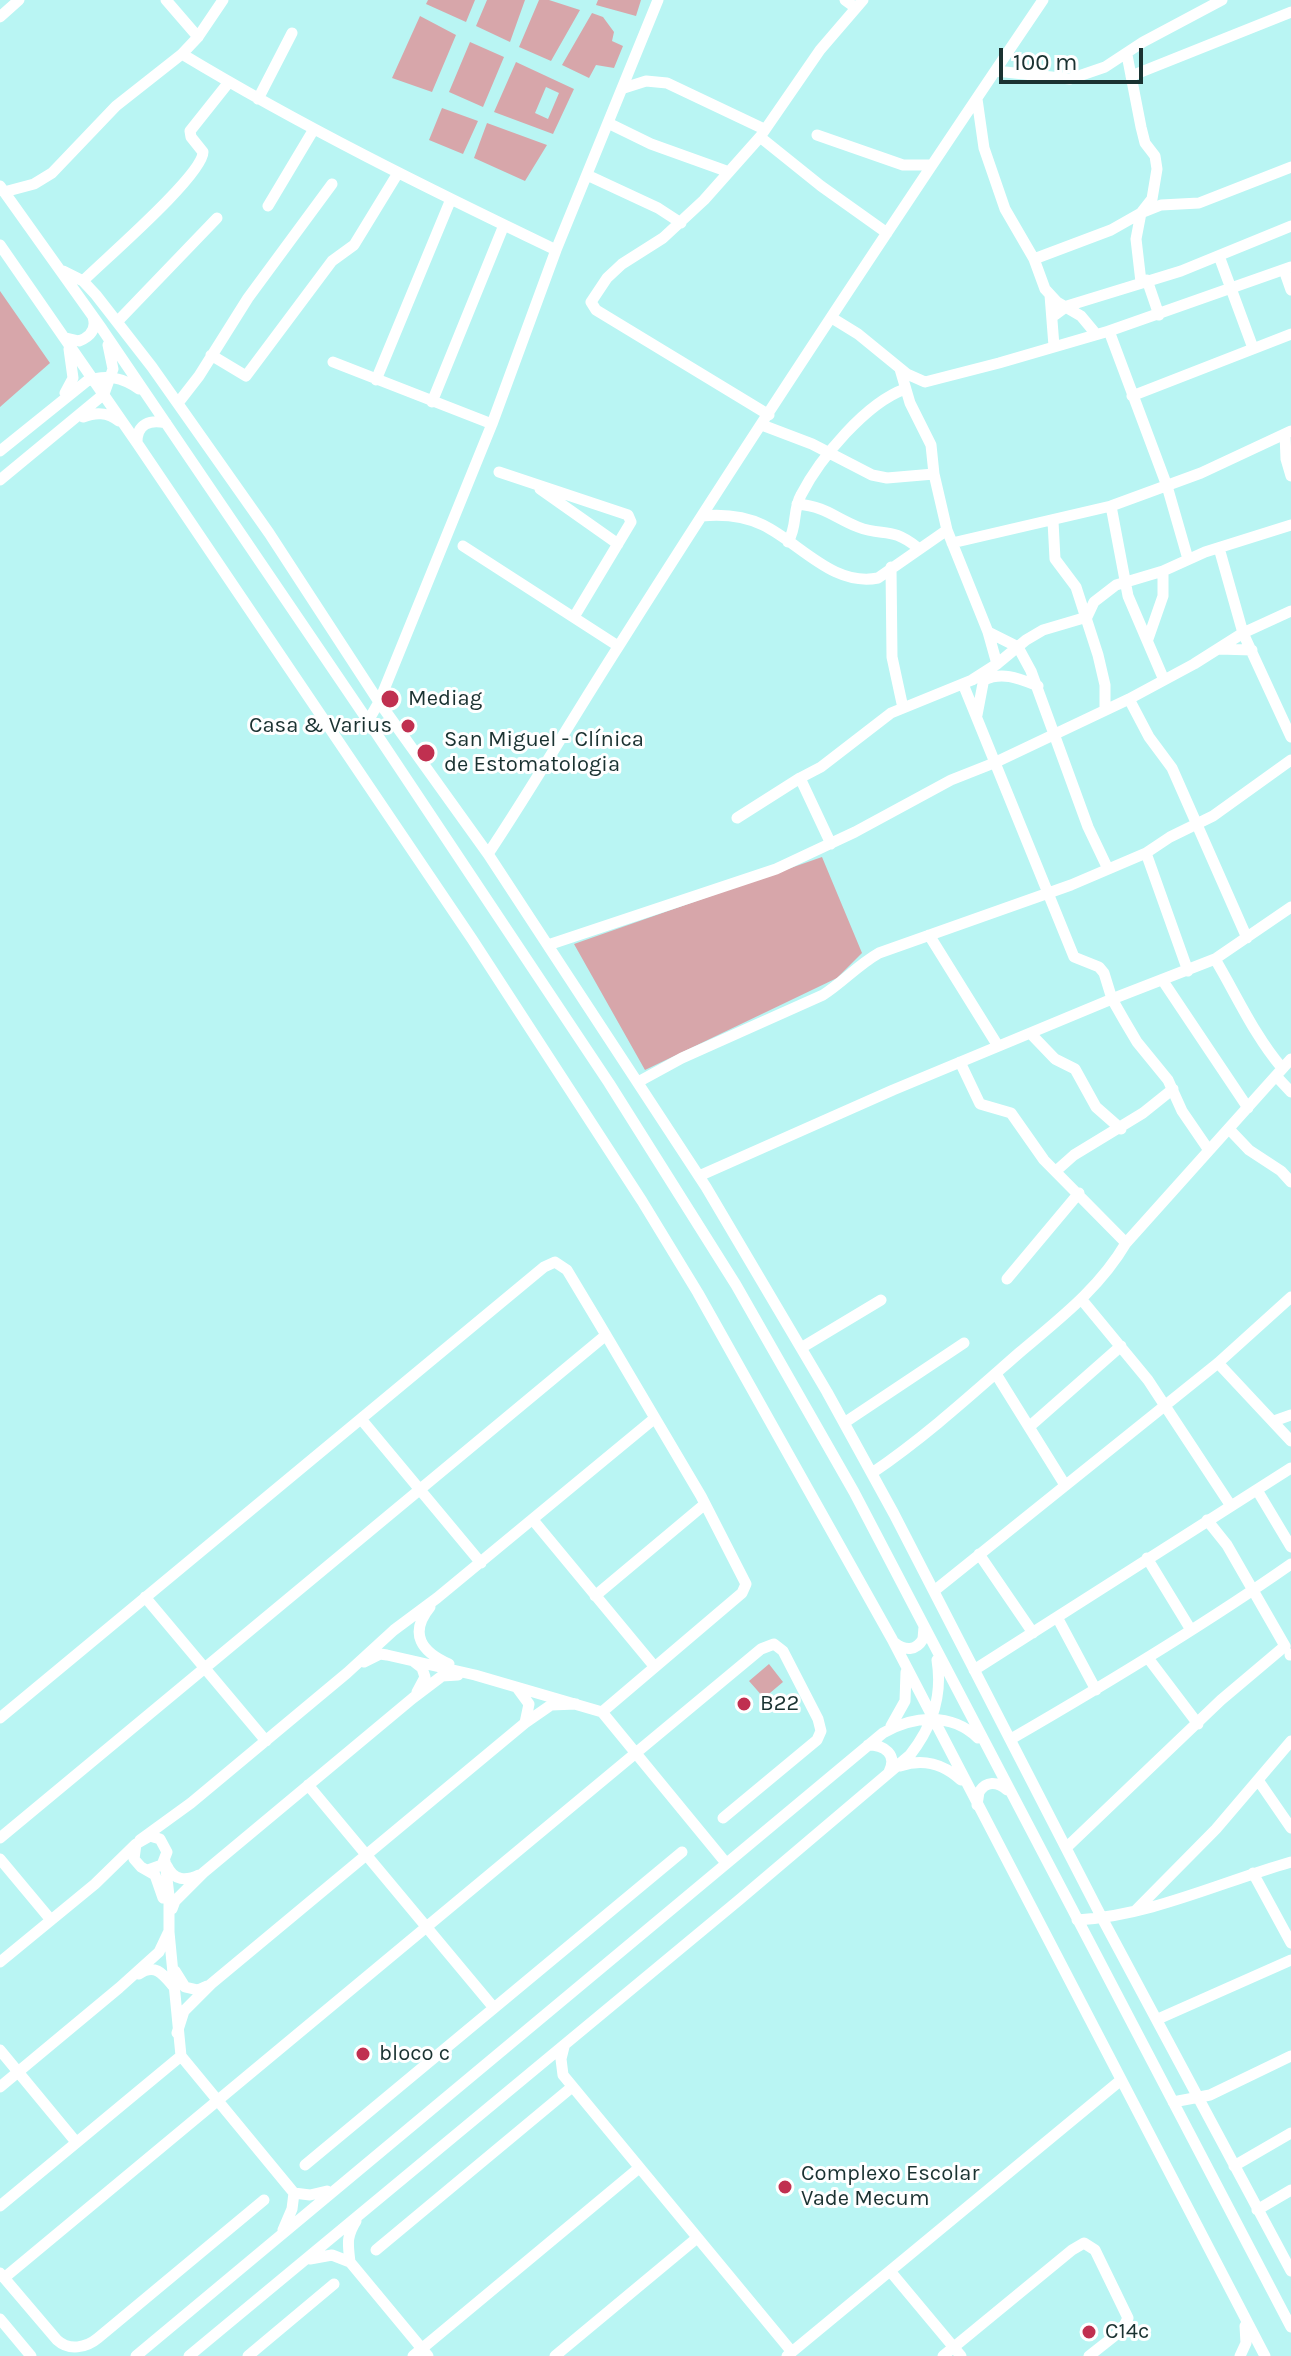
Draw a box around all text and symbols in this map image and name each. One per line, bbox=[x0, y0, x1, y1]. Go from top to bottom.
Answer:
scale bar bbox=[1003, 32, 1147, 82]
text: 100 m bbox=[1013, 48, 1078, 76]
place label: Mediag bbox=[408, 686, 482, 712]
marker: Mediag bbox=[379, 688, 401, 710]
place label: Casa & Varius bbox=[249, 713, 392, 739]
marker: Casa & Varius bbox=[399, 717, 417, 735]
place label: San Miguel - Clínica de Estomatologia bbox=[444, 727, 644, 778]
marker: San Miguel - Clínica de Estomatologia bbox=[415, 742, 437, 764]
place label: B22 bbox=[760, 1691, 799, 1717]
marker: B22 bbox=[735, 1695, 753, 1713]
place label: bloco c bbox=[379, 2041, 450, 2067]
marker: bloco c bbox=[354, 2045, 372, 2063]
place label: Complexo Escolar Vade Mecum bbox=[801, 2161, 979, 2212]
marker: Complexo Escolar Vade Mecum bbox=[776, 2178, 794, 2196]
place label: C14c bbox=[1105, 2319, 1149, 2345]
marker: C14c bbox=[1080, 2323, 1098, 2341]

